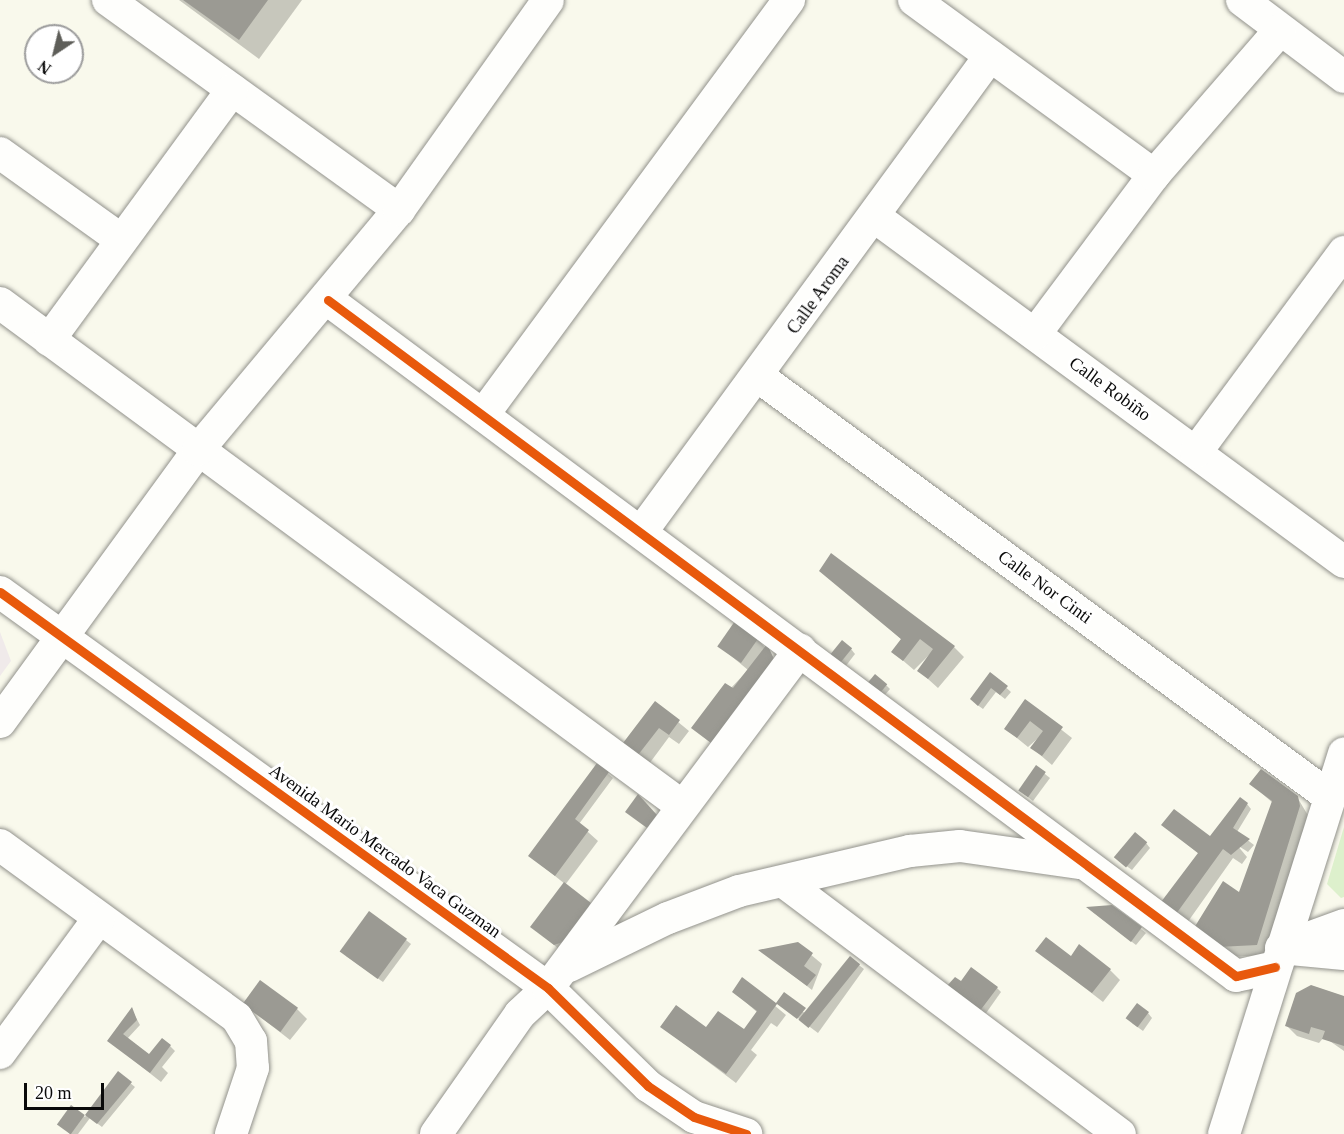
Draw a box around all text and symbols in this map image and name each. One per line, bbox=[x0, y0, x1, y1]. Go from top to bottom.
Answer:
north arrow bbox=[24, 24, 84, 84]
text: N bbox=[35, 57, 54, 78]
street label: Calle Aroma bbox=[782, 251, 854, 339]
street label: Calle Robiño bbox=[1065, 352, 1155, 426]
street label: Calle Nor Cinti bbox=[994, 546, 1096, 628]
street label: Avenida Mario Mercado Vaca Guzman bbox=[265, 760, 505, 942]
scale bar bbox=[27, 1071, 106, 1109]
text: 20 m bbox=[35, 1083, 72, 1103]

